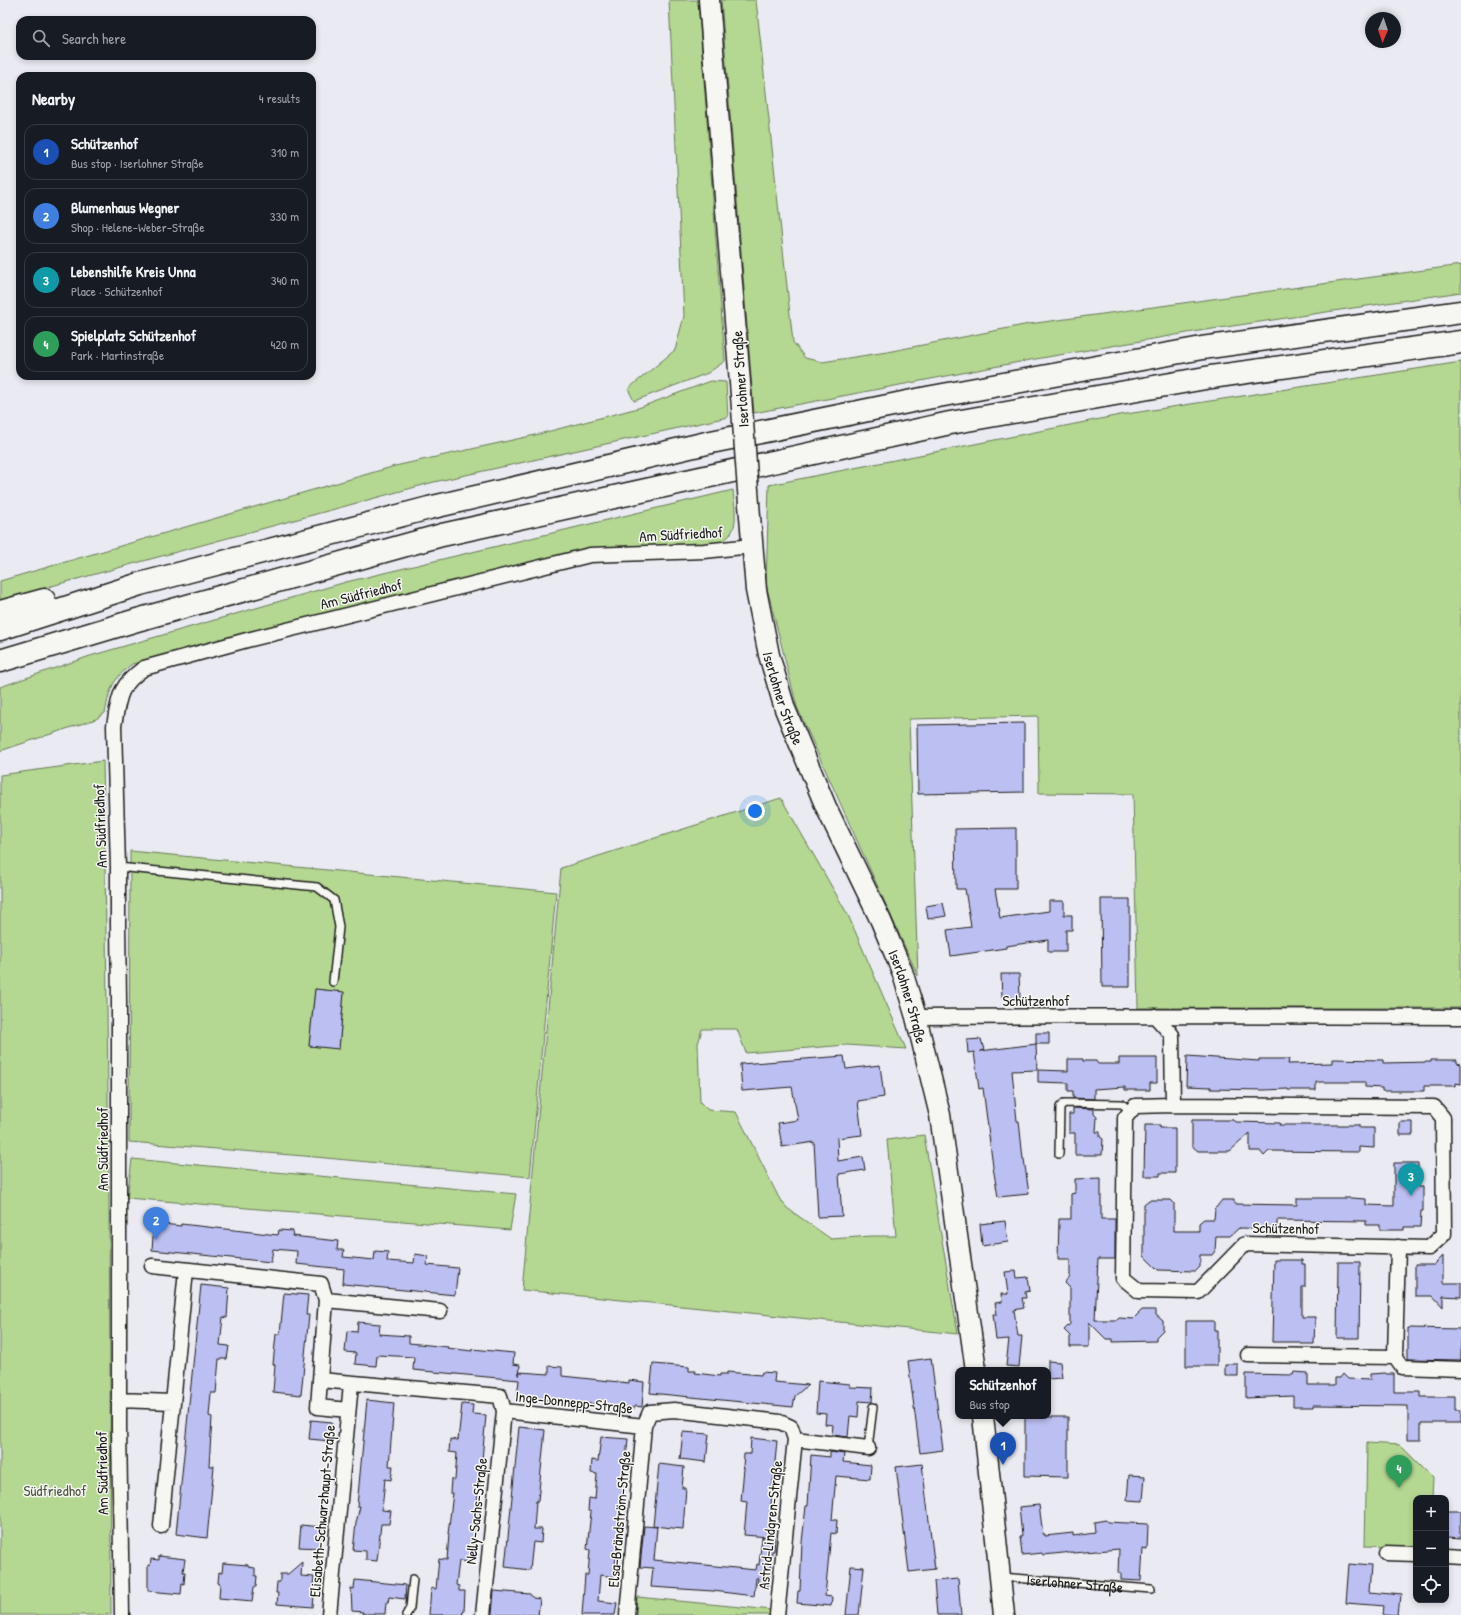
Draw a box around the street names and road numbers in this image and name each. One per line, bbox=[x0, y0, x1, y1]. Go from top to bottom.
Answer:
street label: Iserlohner Straße bbox=[726, 330, 754, 428]
street label: Am Südfriedhof bbox=[639, 521, 724, 547]
street label: Am Südfriedhof bbox=[318, 574, 405, 614]
street label: Iserlohner Straße bbox=[758, 650, 809, 748]
street label: Am Südfriedhof bbox=[88, 783, 112, 868]
street label: Iserlohner Straße bbox=[884, 946, 933, 1045]
street label: Schützenhof bbox=[1002, 990, 1070, 1011]
street label: Am Südfriedhof bbox=[92, 1107, 113, 1191]
street label: Schützenhof bbox=[1252, 1217, 1320, 1239]
street label: Inge-Donnepp-Straße bbox=[514, 1385, 634, 1419]
street label: Elisabeth-Schwarzhaupt-Straße bbox=[304, 1424, 340, 1598]
street label: Am Südfriedhof bbox=[91, 1430, 113, 1515]
street label: Elsa-Brändström-Straße bbox=[603, 1450, 635, 1588]
street label: Nelly-Sachs-Straße bbox=[460, 1457, 492, 1565]
street label: Astrid-Lindgren-Straße bbox=[753, 1459, 787, 1591]
street label: Iserlohner Straße bbox=[1026, 1569, 1124, 1597]

